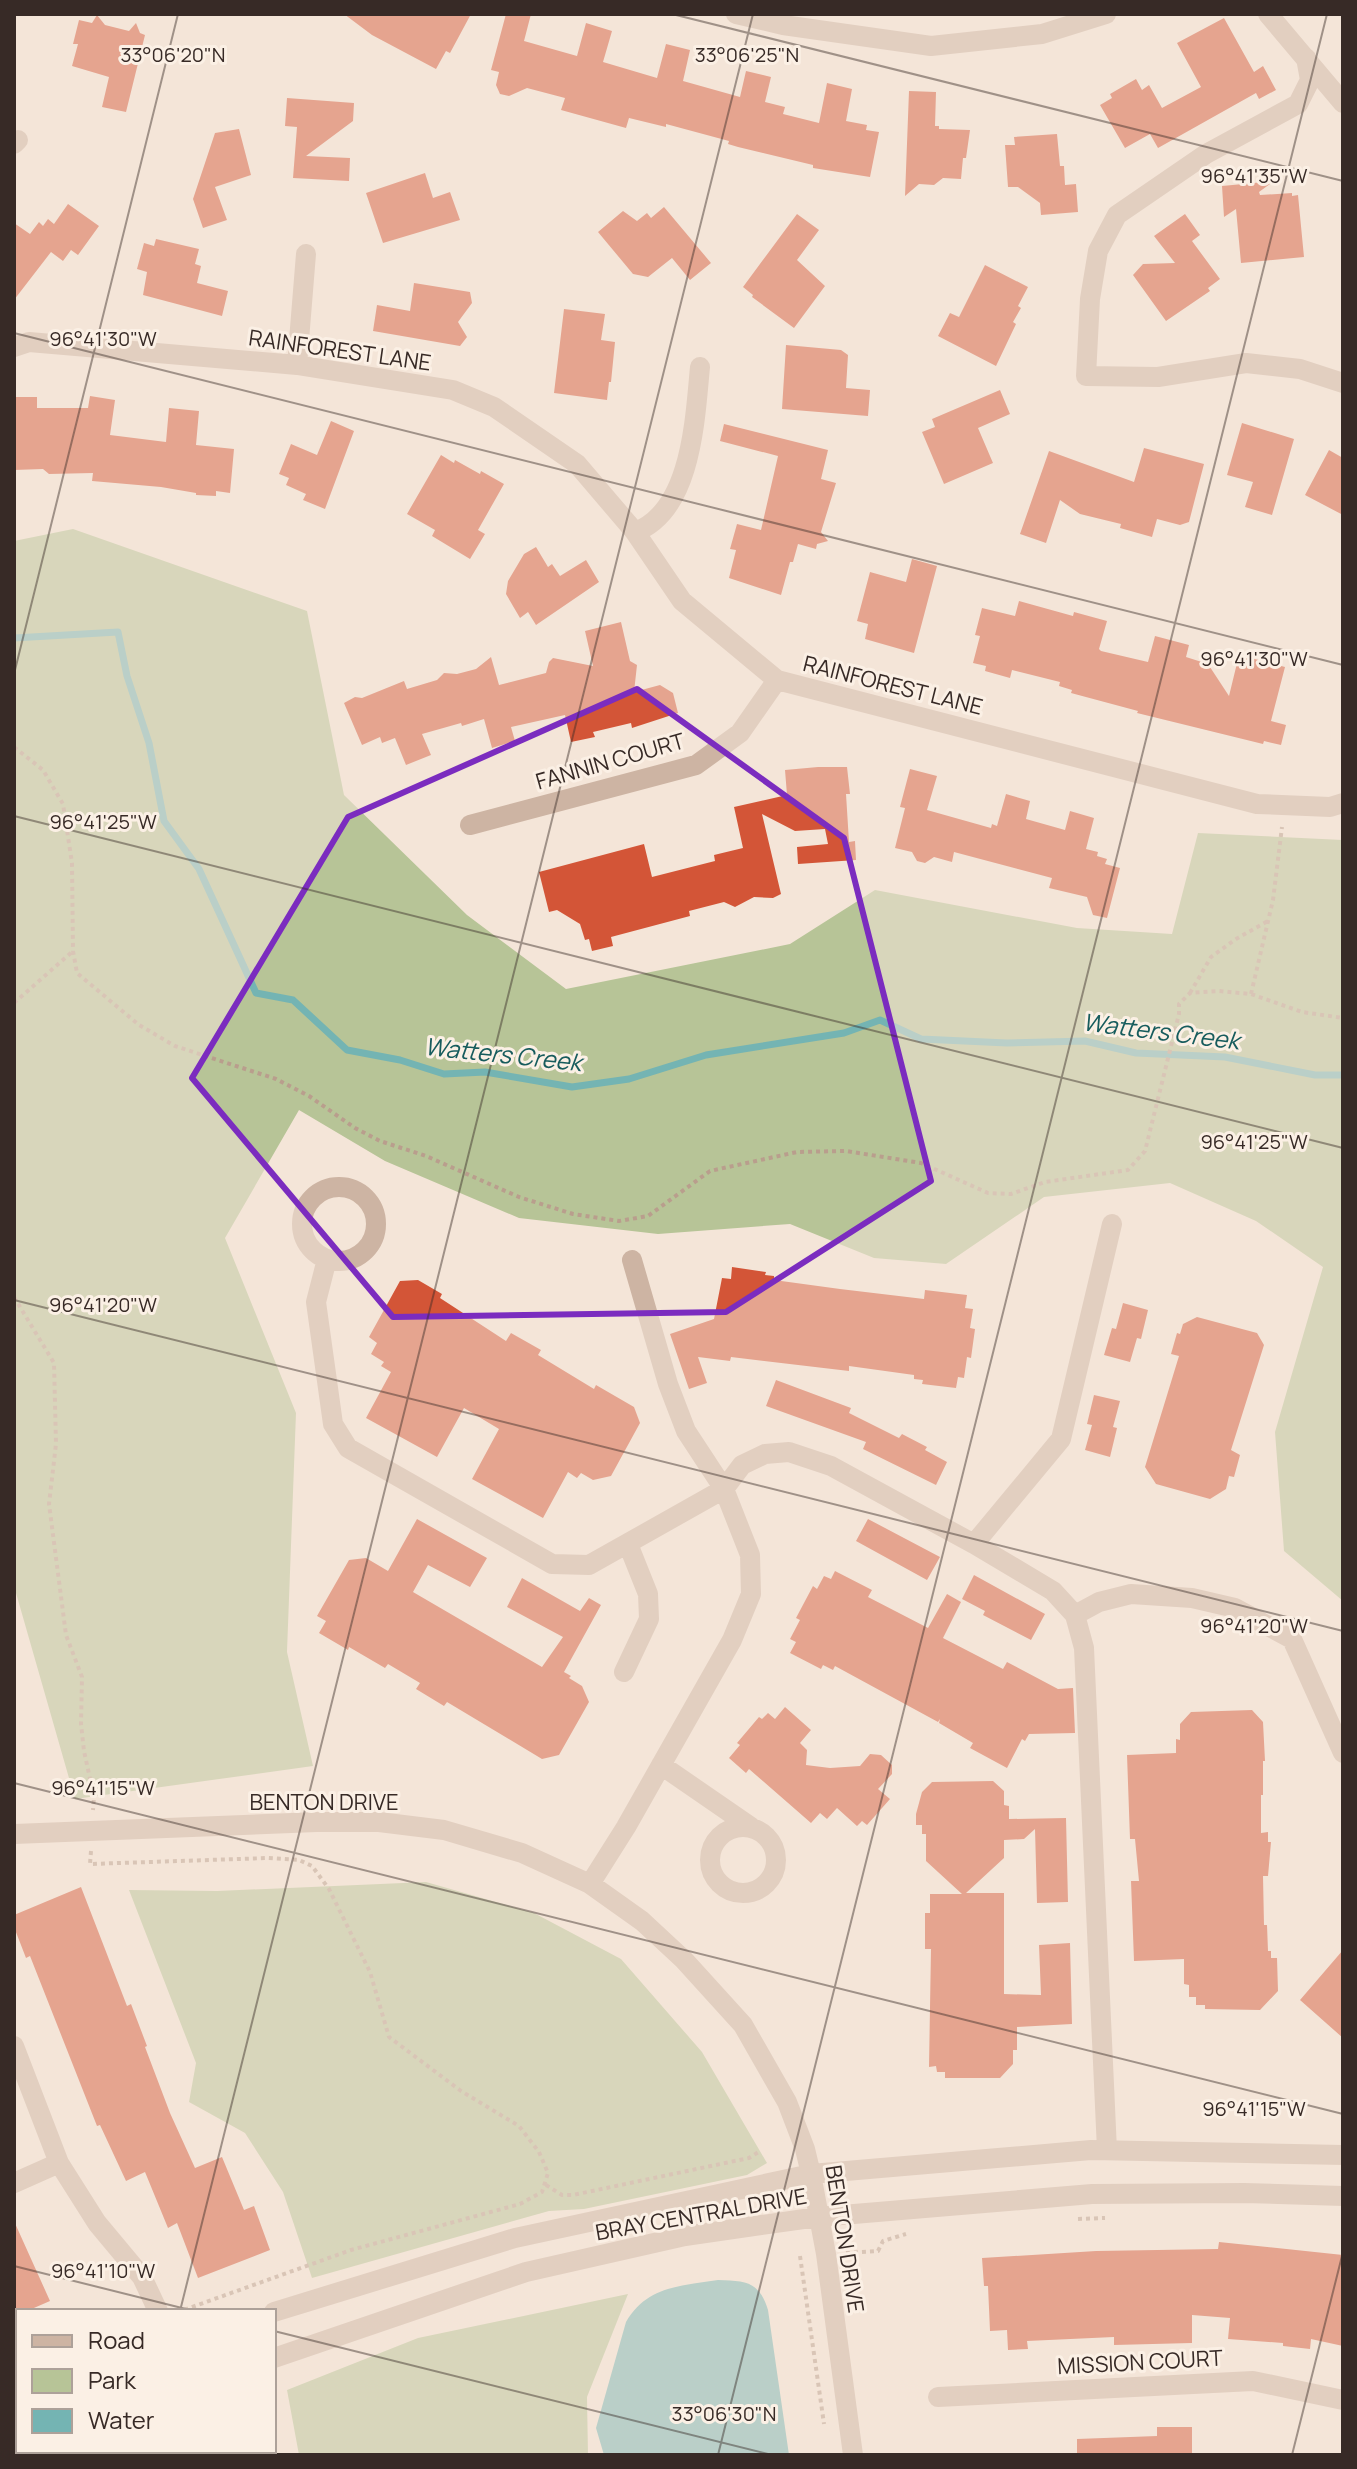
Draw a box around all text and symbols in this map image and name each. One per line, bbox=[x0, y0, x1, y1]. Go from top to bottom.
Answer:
text: 33°06'20"N bbox=[120, 41, 226, 68]
text: 33°06'25"N bbox=[695, 41, 799, 68]
text: 96°41'35"W bbox=[1201, 162, 1308, 189]
street label: RAINFOREST LANE bbox=[247, 322, 433, 378]
text: 96°41'30"W bbox=[49, 325, 157, 352]
text: 96°41'30"W bbox=[1200, 645, 1308, 672]
street label: RAINFOREST LANE bbox=[800, 648, 986, 722]
street label: FANNIN COURT bbox=[532, 725, 688, 797]
text: 96°41'25"W bbox=[49, 808, 157, 835]
water label: Watters Creek bbox=[1081, 1005, 1244, 1057]
water label: Watters Creek bbox=[423, 1029, 586, 1078]
text: 96°41'25"W bbox=[1200, 1128, 1308, 1155]
text: 96°41'20"W bbox=[49, 1291, 157, 1318]
text: 96°41'20"W bbox=[1200, 1612, 1308, 1639]
text: 96°41'15"W bbox=[51, 1774, 155, 1801]
street label: BENTON DRIVE bbox=[249, 1787, 399, 1817]
text: 96°41'15"W bbox=[1202, 2095, 1306, 2122]
street label: BENTON DRIVE bbox=[819, 2163, 871, 2315]
street label: BRAY CENTRAL DRIVE bbox=[593, 2181, 809, 2247]
text: 96°41'10"W bbox=[51, 2257, 155, 2284]
legend bbox=[16, 2309, 276, 2453]
text: Road bbox=[88, 2323, 145, 2356]
street label: MISSION COURT bbox=[1056, 2343, 1224, 2381]
text: Park bbox=[88, 2363, 137, 2396]
text: 33°06'30"N bbox=[672, 2400, 776, 2427]
text: Water bbox=[88, 2403, 155, 2436]

